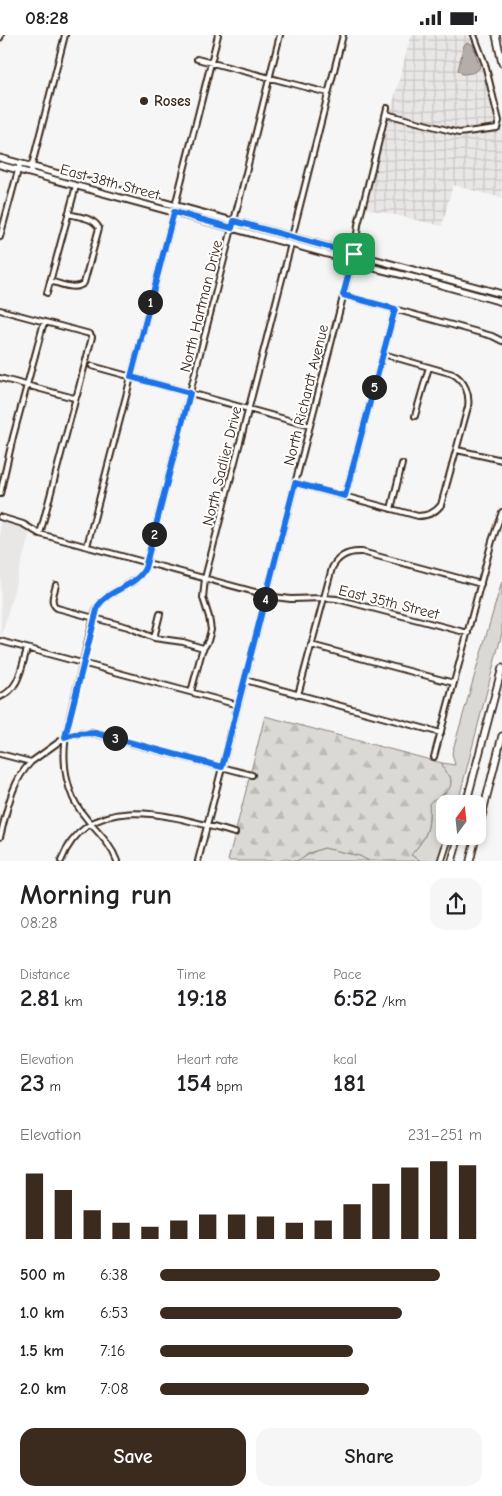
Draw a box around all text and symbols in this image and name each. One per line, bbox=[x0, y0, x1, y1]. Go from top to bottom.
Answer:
text: 08:28 bbox=[25, 7, 69, 29]
place label: Roses bbox=[154, 92, 191, 110]
marker: Roses bbox=[138, 95, 150, 107]
street label: East 38th Street bbox=[58, 160, 163, 204]
pin bbox=[333, 233, 375, 275]
street label: North Hartman Drive bbox=[176, 238, 226, 374]
icon: arrive bbox=[340, 240, 368, 268]
pin: 1 bbox=[138, 289, 162, 315]
text: 1 bbox=[148, 294, 153, 311]
street label: North Richardt Avenue bbox=[280, 322, 332, 467]
pin: 5 bbox=[362, 375, 386, 399]
text: 5 bbox=[371, 379, 378, 396]
street label: North Sadlier Drive bbox=[198, 404, 246, 528]
pin: 2 bbox=[142, 521, 166, 547]
text: 2 bbox=[151, 526, 158, 543]
street label: East 35th Street bbox=[337, 581, 442, 623]
pin: 4 bbox=[252, 587, 278, 611]
text: 4 bbox=[262, 591, 269, 608]
pin: 3 bbox=[102, 725, 128, 751]
text: 3 bbox=[112, 730, 119, 747]
north arrow bbox=[436, 795, 486, 845]
map controls bbox=[436, 795, 486, 845]
button: share bbox=[430, 878, 482, 930]
text: Morning run bbox=[20, 879, 172, 911]
text: 08:28 bbox=[20, 914, 58, 932]
text: Distance bbox=[20, 966, 70, 983]
text: Time bbox=[177, 966, 206, 983]
text: Pace bbox=[333, 966, 362, 983]
text: 2.81 bbox=[20, 983, 60, 1012]
text: 19:18 bbox=[177, 983, 227, 1012]
text: 6:52 bbox=[333, 983, 377, 1012]
text: km bbox=[60, 993, 83, 1010]
text: /km bbox=[377, 993, 406, 1010]
text: Elevation bbox=[20, 1051, 74, 1068]
text: Heart rate bbox=[177, 1051, 238, 1068]
text: kcal bbox=[333, 1051, 357, 1068]
text: 23 bbox=[20, 1068, 45, 1097]
text: 154 bbox=[177, 1068, 211, 1097]
text: 181 bbox=[333, 1068, 366, 1097]
text: m bbox=[45, 1078, 61, 1095]
text: bpm bbox=[211, 1078, 243, 1095]
text: Elevation bbox=[20, 1126, 81, 1144]
text: 231–251 m bbox=[408, 1126, 482, 1144]
text: 500 m bbox=[20, 1266, 65, 1284]
text: 6:38 bbox=[100, 1266, 128, 1284]
text: 1.0 km bbox=[20, 1304, 65, 1322]
text: 6:53 bbox=[100, 1304, 128, 1322]
text: 1.5 km bbox=[20, 1342, 64, 1360]
text: 7:16 bbox=[100, 1342, 125, 1360]
text: 2.0 km bbox=[20, 1380, 66, 1398]
text: 7:08 bbox=[100, 1380, 128, 1398]
button: Save bbox=[20, 1428, 246, 1486]
button: Share bbox=[256, 1428, 482, 1486]

